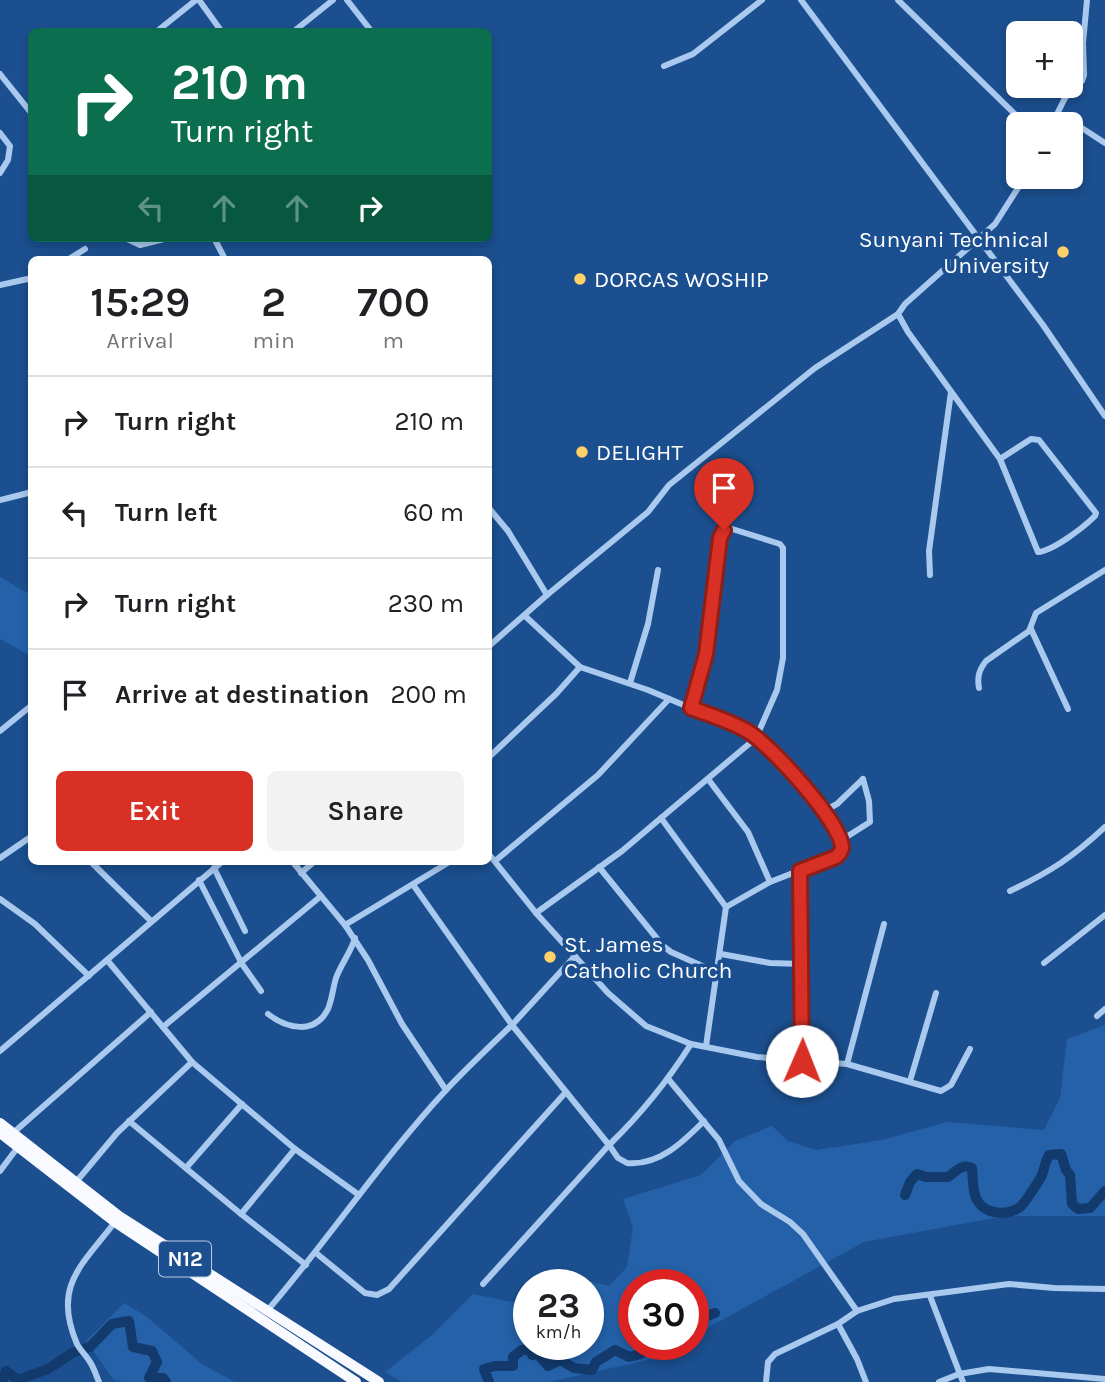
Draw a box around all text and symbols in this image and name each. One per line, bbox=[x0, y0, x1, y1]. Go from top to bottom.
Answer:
map controls bbox=[1006, 21, 1083, 189]
button: + bbox=[1006, 21, 1083, 98]
text: 210 m bbox=[171, 54, 308, 111]
icon: right bbox=[56, 56, 147, 147]
button: − bbox=[1006, 112, 1083, 189]
text: Turn right bbox=[171, 113, 313, 150]
icon: left bbox=[132, 189, 170, 227]
icon: ahead bbox=[205, 189, 243, 227]
icon: ahead bbox=[278, 189, 316, 227]
icon: right bbox=[351, 189, 389, 227]
place label: Sunyani Technical University bbox=[859, 226, 1049, 279]
marker: Sunyani Technical University bbox=[1055, 244, 1071, 260]
place label: DORCAS WOSHIP bbox=[594, 266, 769, 293]
marker: DORCAS WOSHIP bbox=[572, 271, 588, 287]
text: 15:29 bbox=[90, 277, 190, 327]
text: 2 bbox=[261, 277, 286, 327]
text: 700 bbox=[357, 277, 430, 327]
text: Arrival bbox=[107, 327, 174, 354]
text: min bbox=[253, 327, 295, 354]
text: m bbox=[383, 327, 404, 354]
icon: right bbox=[56, 403, 94, 441]
text: Turn right bbox=[115, 406, 236, 437]
text: 210 m bbox=[394, 406, 464, 437]
place label: DELIGHT bbox=[596, 439, 683, 466]
marker: DELIGHT bbox=[574, 444, 590, 460]
pin bbox=[694, 458, 754, 530]
icon: arrive bbox=[705, 469, 743, 507]
icon: left bbox=[56, 494, 94, 532]
text: Turn left bbox=[115, 497, 217, 528]
text: 60 m bbox=[403, 497, 464, 528]
icon: right bbox=[56, 585, 94, 623]
text: Turn right bbox=[115, 588, 236, 619]
text: 230 m bbox=[388, 588, 464, 619]
icon: arrive bbox=[56, 676, 94, 714]
text: Arrive at destination bbox=[115, 679, 369, 710]
text: 200 m bbox=[390, 679, 467, 710]
button: Exit bbox=[56, 771, 253, 851]
button: Share bbox=[267, 771, 464, 851]
place label: St. James Catholic Church bbox=[564, 931, 732, 984]
marker: St. James Catholic Church bbox=[542, 949, 558, 965]
position arrow bbox=[765, 1024, 839, 1098]
road number: N12 bbox=[159, 1242, 211, 1276]
speed limit sign: 30 bbox=[618, 1269, 709, 1360]
text: 23 bbox=[537, 1285, 580, 1326]
text: km/h bbox=[536, 1321, 581, 1343]

